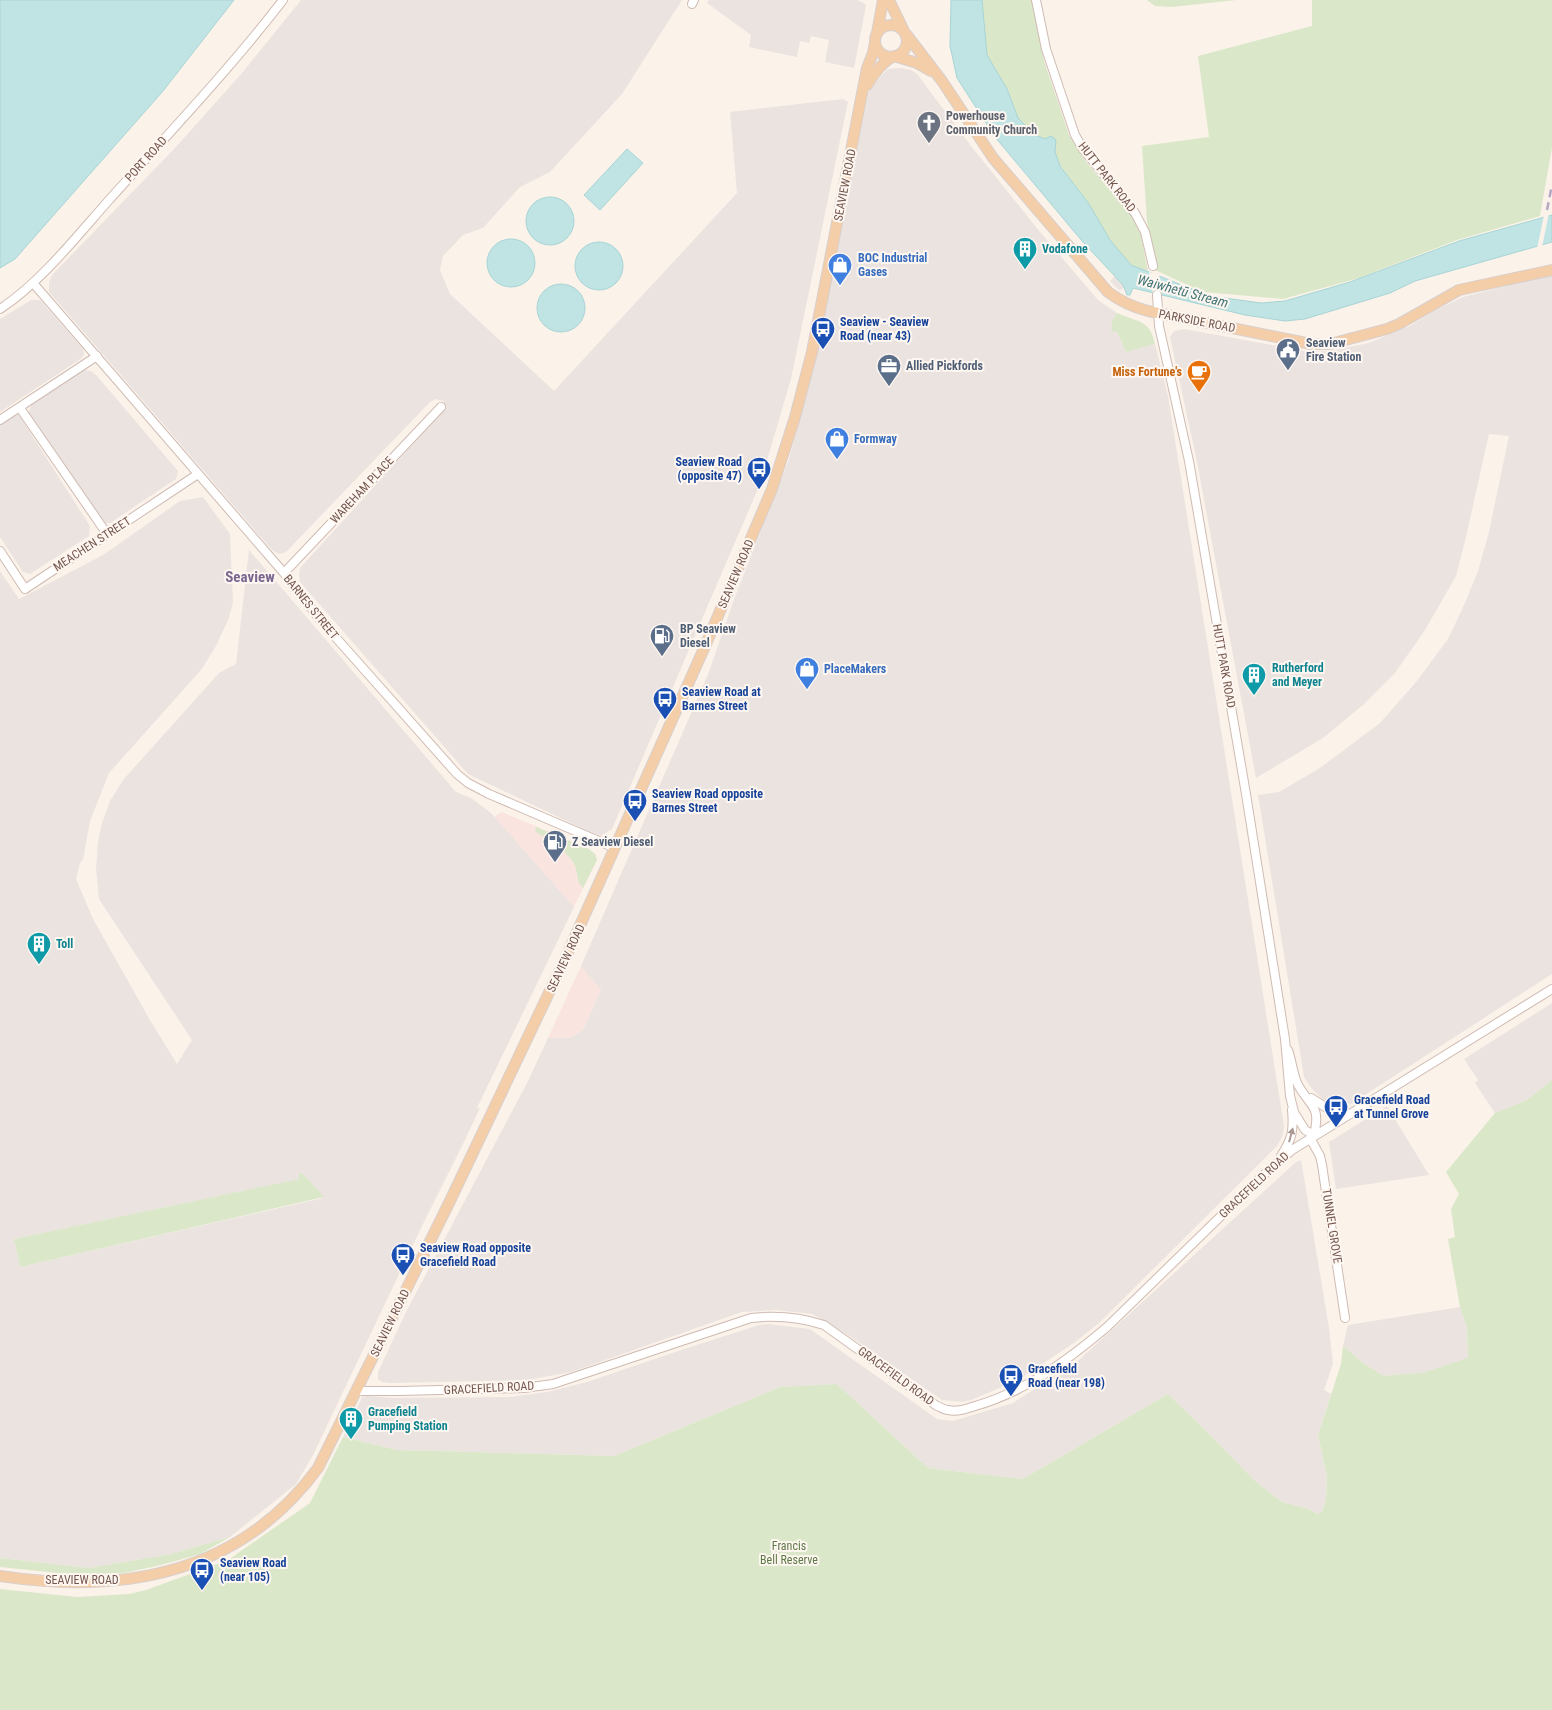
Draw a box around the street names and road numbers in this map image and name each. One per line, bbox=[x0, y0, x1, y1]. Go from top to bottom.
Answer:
street label: PORT ROAD bbox=[122, 133, 170, 184]
street label: HUTT PARK ROAD bbox=[1075, 139, 1139, 215]
street label: SEAVIEW ROAD bbox=[831, 147, 859, 222]
street label: PARKSIDE ROAD bbox=[1158, 307, 1237, 335]
street label: WAREHAM PLACE bbox=[327, 454, 397, 526]
street label: MEACHEN STREET bbox=[51, 514, 133, 574]
street label: SEAVIEW ROAD bbox=[715, 537, 757, 611]
street label: BARNES STREET bbox=[281, 572, 341, 642]
street label: HUTT PARK ROAD bbox=[1210, 623, 1238, 709]
street label: SEAVIEW ROAD bbox=[544, 922, 588, 994]
street label: GRACEFIELD ROAD bbox=[1216, 1149, 1292, 1221]
street label: TUNNEL GROVE bbox=[1319, 1188, 1345, 1264]
street label: SEAVIEW ROAD bbox=[368, 1287, 412, 1359]
street label: GRACEFIELD ROAD bbox=[855, 1344, 937, 1408]
street label: GRACEFIELD ROAD bbox=[444, 1379, 535, 1397]
street label: SEAVIEW ROAD bbox=[45, 1573, 119, 1587]

